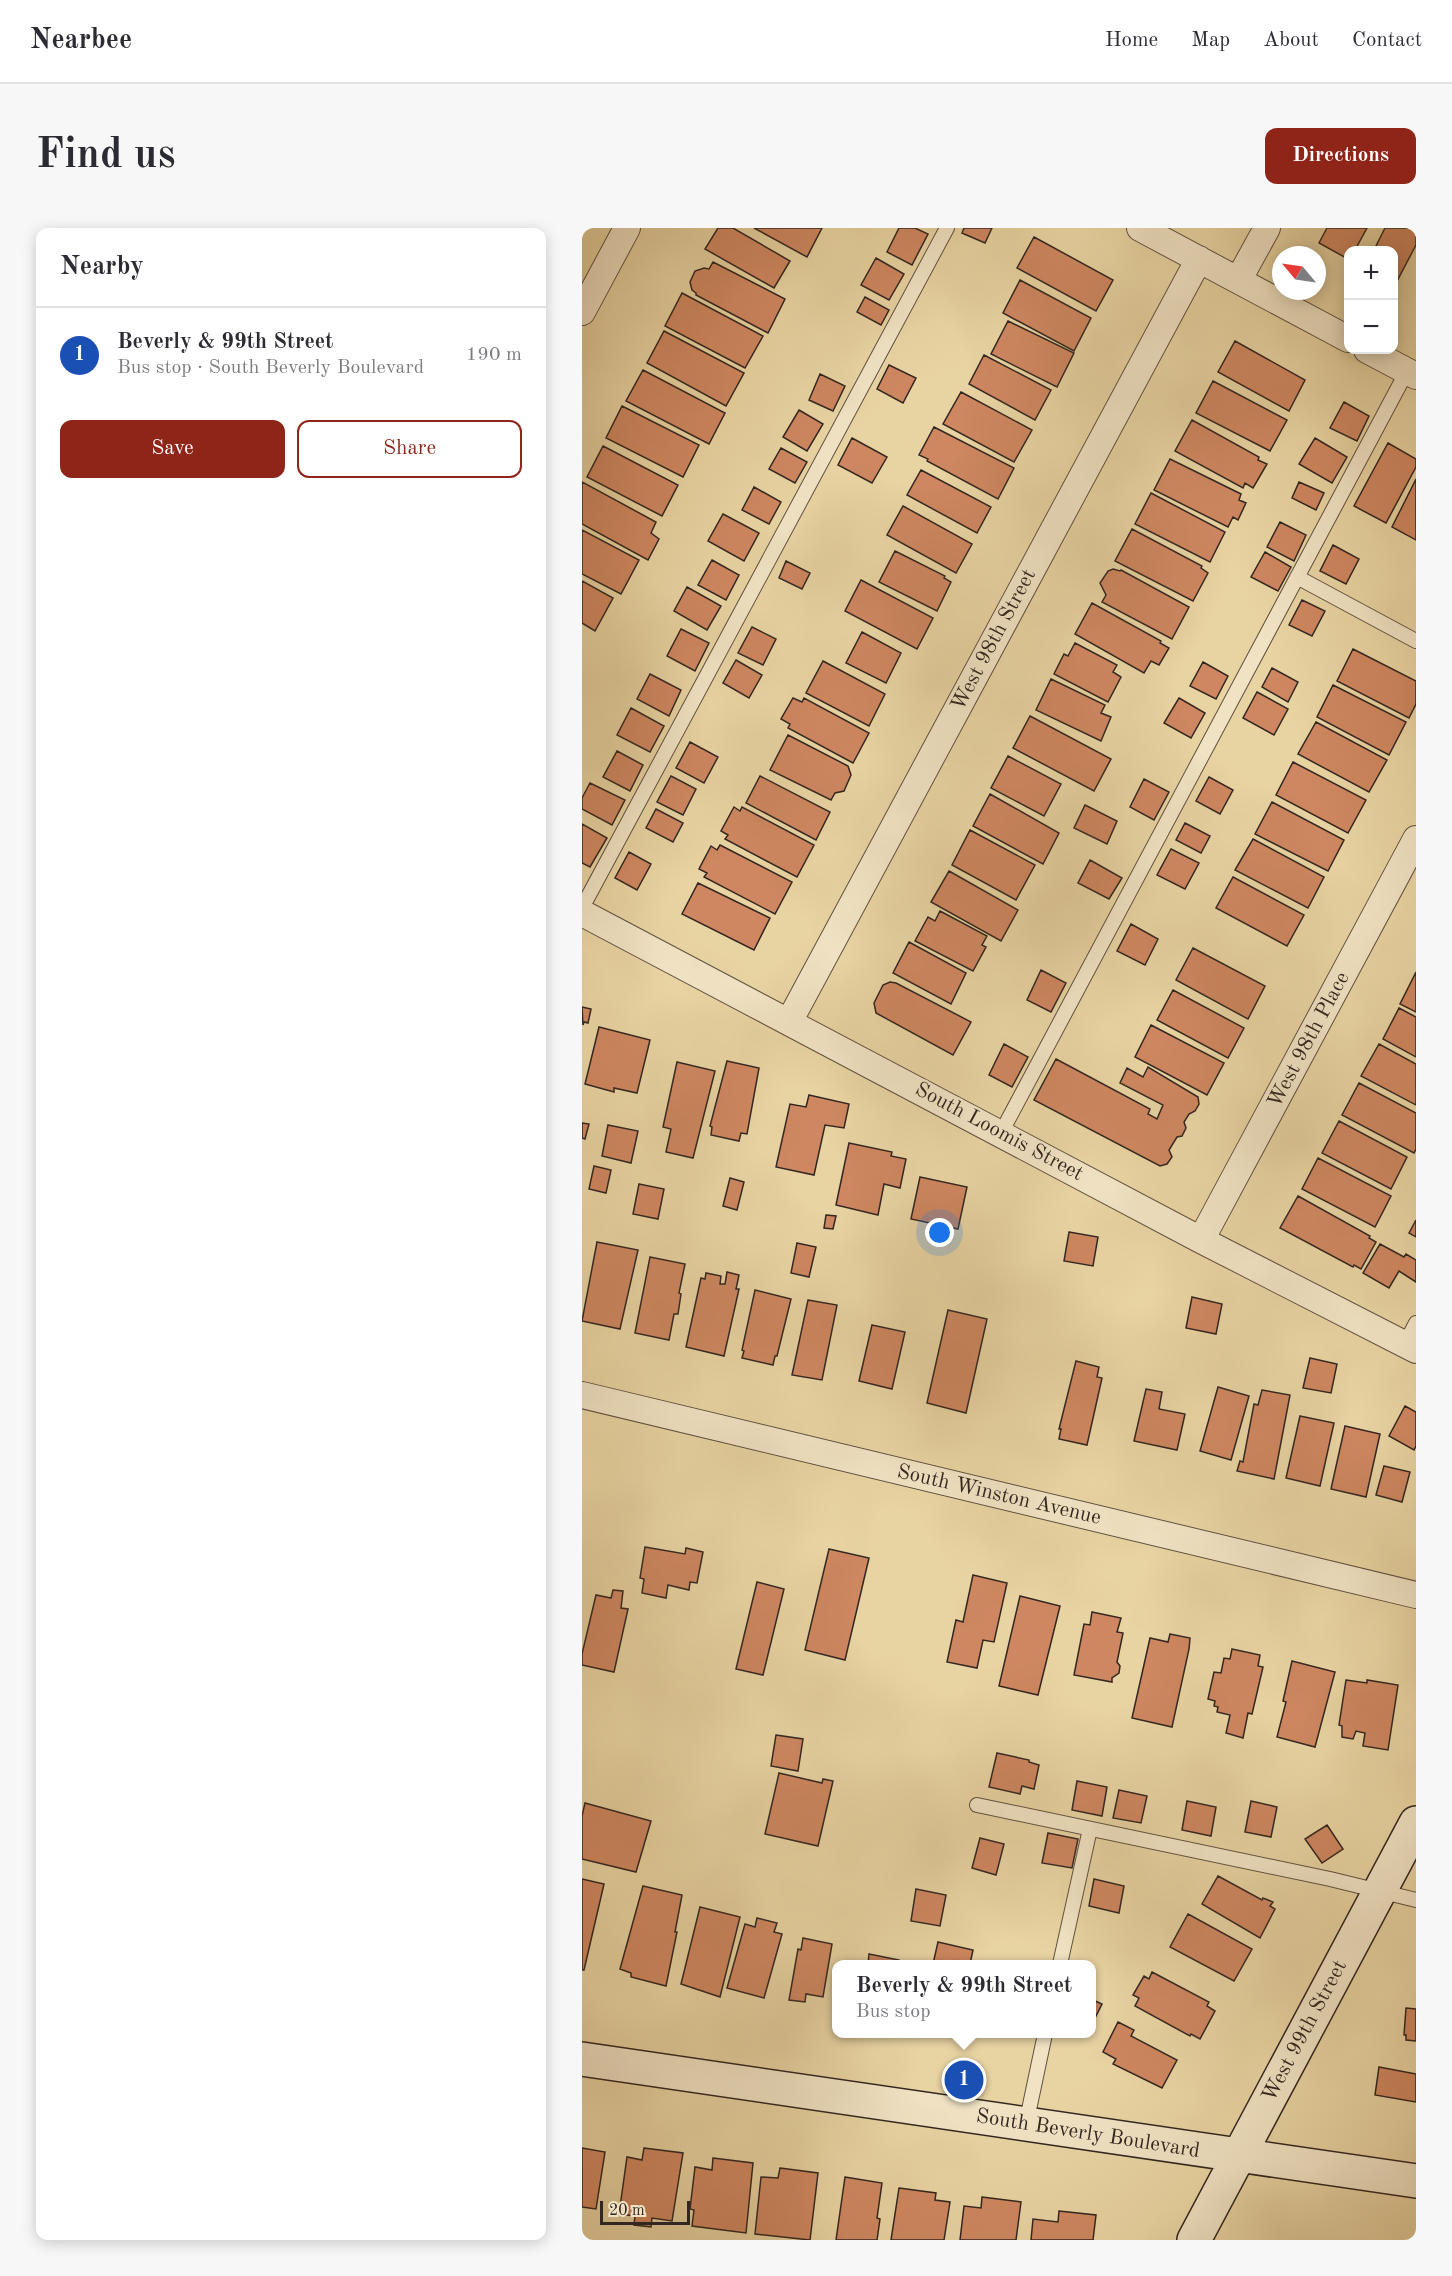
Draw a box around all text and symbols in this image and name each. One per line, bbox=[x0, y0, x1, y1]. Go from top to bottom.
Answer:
text: Nearbee bbox=[30, 27, 132, 55]
text: Home bbox=[1105, 30, 1158, 51]
text: Map bbox=[1191, 30, 1230, 51]
text: About bbox=[1263, 30, 1319, 51]
text: Contact bbox=[1352, 30, 1422, 51]
button: Directions bbox=[1265, 128, 1416, 184]
text: Find us bbox=[36, 135, 175, 177]
north arrow bbox=[1272, 246, 1326, 300]
map controls bbox=[1344, 246, 1398, 354]
button: + bbox=[1344, 246, 1398, 300]
text: Nearby bbox=[60, 254, 144, 280]
button: − bbox=[1344, 300, 1398, 354]
text: Beverly & 99th Street bbox=[117, 331, 333, 353]
text: 1 bbox=[74, 345, 85, 365]
text: 190 m bbox=[466, 345, 522, 365]
text: Bus stop · South Beverly Boulevard bbox=[117, 358, 424, 378]
button: Save bbox=[60, 420, 285, 478]
button: Share bbox=[297, 420, 522, 478]
street label: West 98th Street bbox=[948, 566, 1040, 714]
street label: West 98th Place bbox=[1264, 969, 1354, 1111]
street label: South Loomis Street bbox=[911, 1079, 1087, 1185]
your location bbox=[925, 1218, 954, 1247]
street label: South Winston Avenue bbox=[895, 1461, 1103, 1529]
street label: West 99th Street bbox=[1259, 1957, 1351, 2105]
popup bbox=[832, 1960, 1096, 2038]
text: Beverly & 99th Street bbox=[856, 1975, 1072, 1997]
text: Bus stop bbox=[856, 2002, 931, 2022]
pin: 1 bbox=[944, 2058, 983, 2102]
street label: South Beverly Boulevard bbox=[975, 2106, 1201, 2162]
scale bar bbox=[600, 2198, 690, 2226]
text: 20 m bbox=[609, 2203, 645, 2219]

